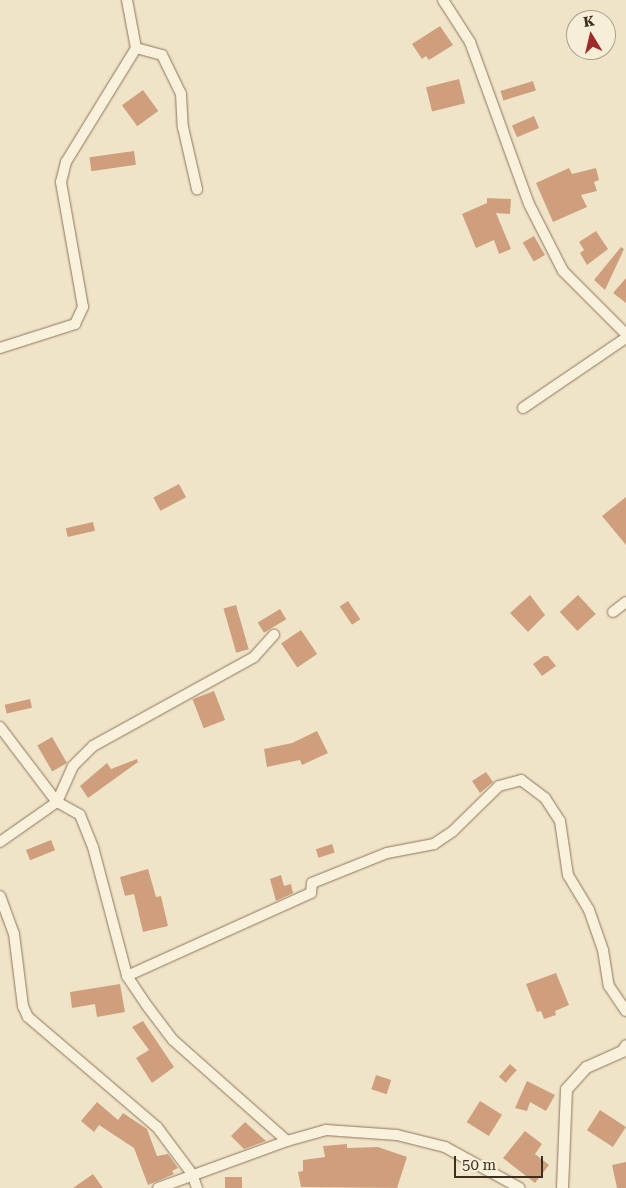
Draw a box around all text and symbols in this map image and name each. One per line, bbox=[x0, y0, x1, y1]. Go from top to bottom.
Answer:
north arrow bbox=[566, 10, 616, 60]
text: K bbox=[582, 12, 595, 30]
scale bar bbox=[456, 1146, 545, 1178]
text: 50 m bbox=[462, 1156, 496, 1174]

